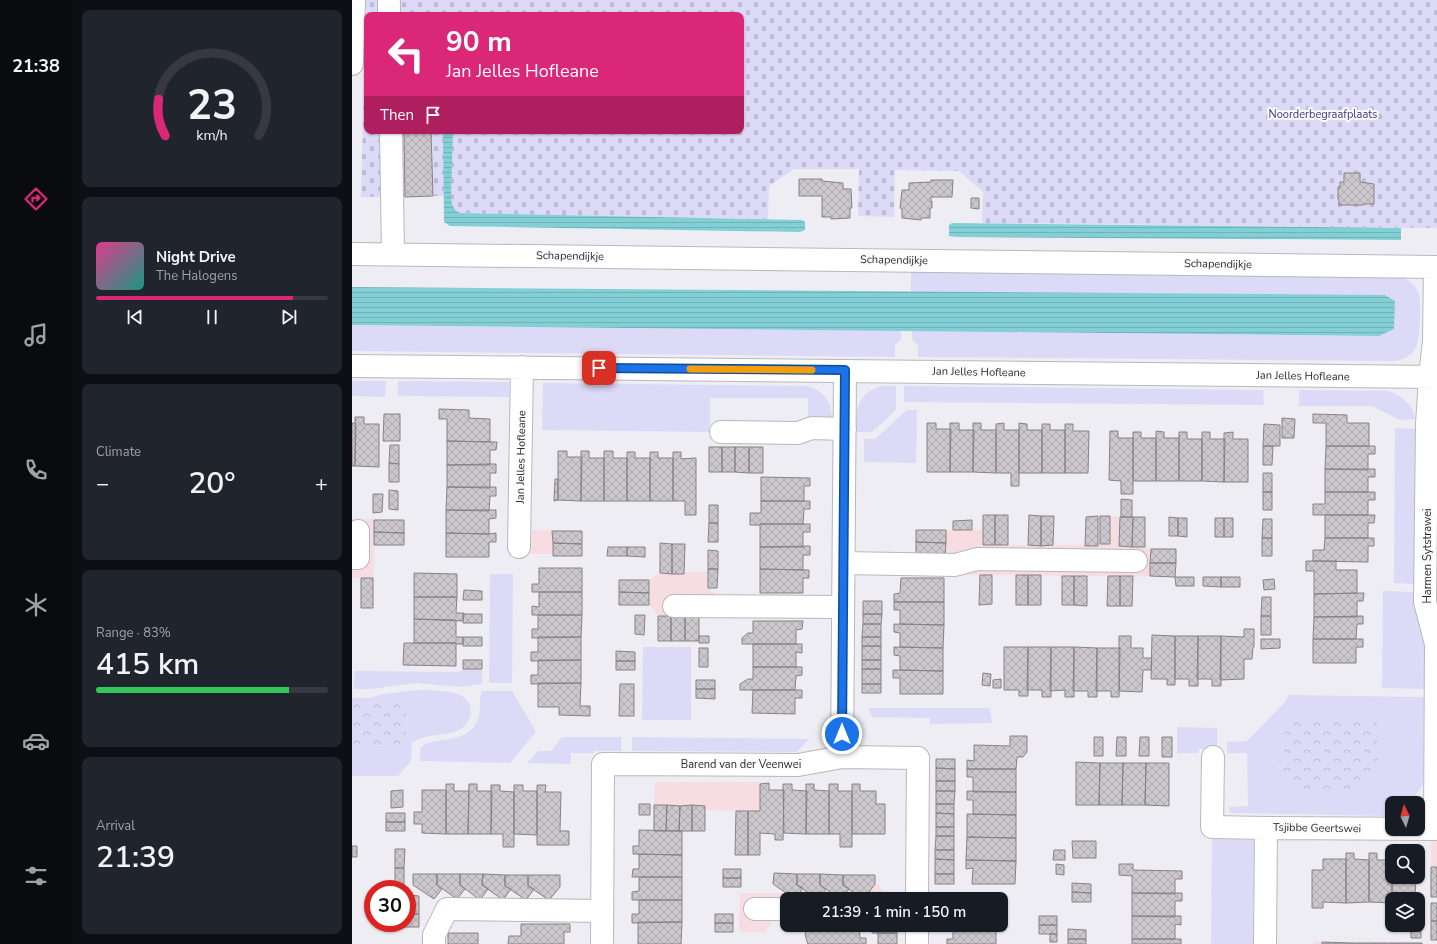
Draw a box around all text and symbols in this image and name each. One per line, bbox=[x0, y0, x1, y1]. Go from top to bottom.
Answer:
text: 90 m bbox=[446, 23, 512, 61]
icon: left bbox=[380, 28, 432, 80]
text: 21:38 bbox=[12, 54, 60, 78]
text: Jan Jelles Hofleane bbox=[446, 59, 599, 83]
text: 23 bbox=[187, 77, 237, 134]
icon: arrive bbox=[422, 104, 444, 126]
text: Then bbox=[380, 105, 414, 125]
park label: Noorderbegraafplaats bbox=[1269, 107, 1377, 122]
text: km/h bbox=[196, 126, 228, 145]
icon: directions bbox=[22, 185, 50, 213]
text: Night Drive bbox=[156, 247, 236, 267]
street label: Schapendijkje bbox=[536, 248, 604, 264]
street label: Schapendijkje bbox=[860, 252, 928, 268]
street label: Schapendijkje bbox=[1184, 256, 1252, 272]
text: The Halogens bbox=[156, 267, 237, 285]
icon: previous bbox=[124, 306, 146, 328]
icon: pause bbox=[201, 306, 223, 328]
icon: next bbox=[278, 306, 300, 328]
icon: music bbox=[22, 321, 50, 349]
pin bbox=[582, 351, 616, 385]
icon: arrive bbox=[588, 357, 610, 379]
street label: Jan Jelles Hofleane bbox=[931, 364, 1026, 380]
street label: Jan Jelles Hofleane bbox=[1255, 368, 1350, 384]
street label: Jan Jelles Hofleane bbox=[513, 410, 529, 505]
text: Climate bbox=[96, 443, 141, 461]
icon: phone bbox=[22, 456, 50, 484]
text: 20° bbox=[188, 463, 236, 504]
text: − bbox=[96, 469, 109, 499]
text: + bbox=[315, 469, 328, 499]
street label: Harmen Sytstrawei bbox=[1420, 508, 1435, 604]
icon: climate bbox=[22, 591, 50, 619]
text: Range · 83% bbox=[96, 624, 171, 642]
text: 415 km bbox=[96, 644, 199, 685]
position arrow bbox=[821, 713, 863, 755]
icon: car bbox=[22, 727, 50, 755]
street label: Barend van der Veenwei bbox=[681, 757, 801, 772]
north arrow bbox=[1385, 796, 1425, 836]
map controls bbox=[1385, 796, 1425, 932]
text: Arrival bbox=[96, 817, 135, 835]
street label: Tsjibbe Geertswei bbox=[1273, 820, 1361, 836]
text: 21:39 bbox=[96, 837, 175, 878]
button: search bbox=[1385, 844, 1425, 884]
icon: filters bbox=[22, 862, 50, 890]
speed limit sign: 30 bbox=[364, 880, 416, 932]
button: layers bbox=[1385, 892, 1425, 932]
text: 21:39 · 1 min · 150 m bbox=[822, 902, 966, 922]

